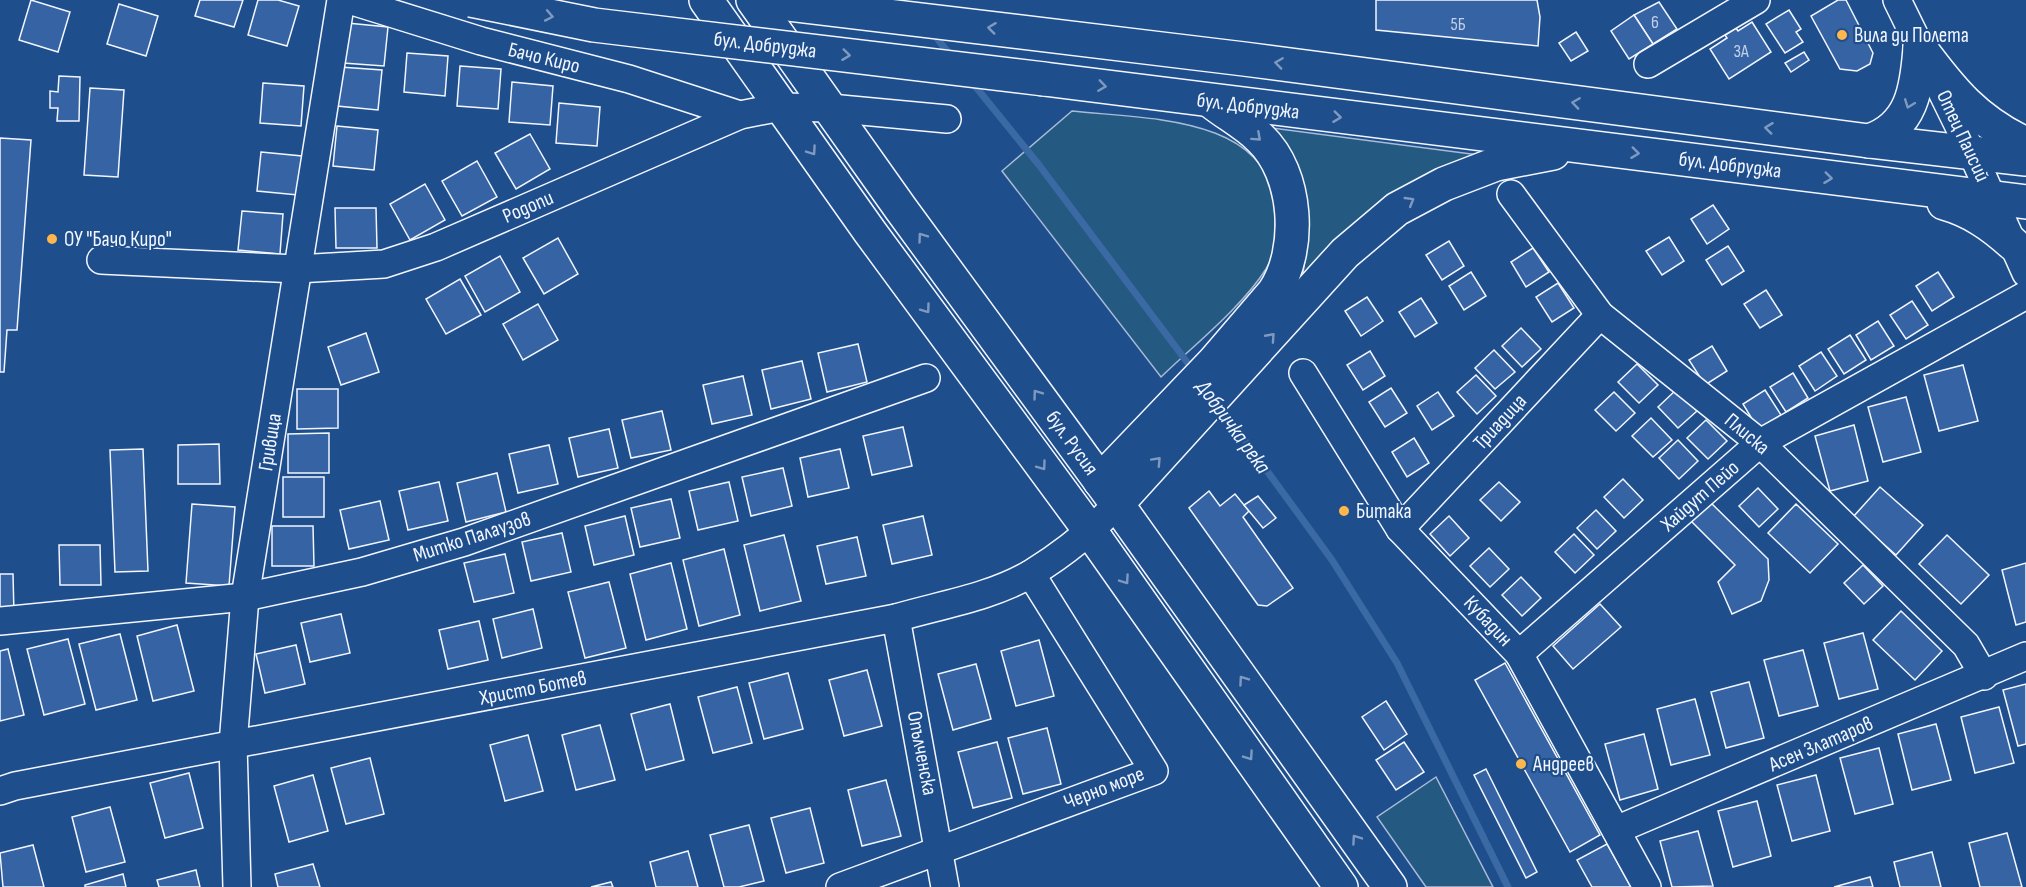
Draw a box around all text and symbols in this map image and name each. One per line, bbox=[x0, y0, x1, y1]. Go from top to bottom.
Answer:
one-way arrow bbox=[543, 9, 553, 22]
house number: 6 bbox=[1651, 12, 1659, 33]
house number: 5Б bbox=[1450, 14, 1466, 35]
one-way arrow bbox=[987, 23, 996, 35]
place label: Вила ди Полета bbox=[1854, 23, 1969, 48]
street label: бул. Добруджа bbox=[712, 26, 818, 64]
marker: Вила ди Полета bbox=[1835, 28, 1849, 42]
street label: Бачо Киро bbox=[505, 37, 583, 79]
house number: 3А bbox=[1733, 41, 1749, 62]
one-way arrow bbox=[841, 48, 850, 61]
one-way arrow bbox=[1274, 57, 1283, 70]
one-way arrow bbox=[1097, 80, 1106, 92]
street label: Отец Паисий bbox=[1931, 86, 1995, 186]
street label: бул. Добруджа bbox=[1195, 87, 1301, 125]
one-way arrow bbox=[1571, 97, 1581, 109]
one-way arrow bbox=[1904, 98, 1916, 109]
one-way arrow bbox=[1332, 110, 1341, 122]
one-way arrow bbox=[1765, 122, 1774, 135]
one-way arrow bbox=[1250, 129, 1261, 140]
one-way arrow bbox=[805, 144, 816, 155]
one-way arrow bbox=[1630, 146, 1639, 158]
street label: бул. Добруджа bbox=[1677, 146, 1783, 184]
one-way arrow bbox=[1823, 171, 1833, 183]
street label: Родопи bbox=[499, 185, 557, 229]
one-way arrow bbox=[1404, 197, 1414, 209]
place label: ОУ "Бачо Киро" bbox=[64, 227, 172, 252]
marker: ОУ "Бачо Киро" bbox=[45, 232, 59, 246]
one-way arrow bbox=[918, 232, 929, 243]
one-way arrow bbox=[919, 302, 930, 313]
one-way arrow bbox=[1264, 333, 1275, 344]
water label: Добричка река bbox=[1189, 374, 1276, 479]
street label: Триадица bbox=[1468, 389, 1532, 455]
one-way arrow bbox=[1033, 390, 1044, 401]
street label: бул. Русия bbox=[1040, 406, 1104, 480]
street label: Плиска bbox=[1719, 408, 1775, 460]
street label: Гривица bbox=[253, 411, 287, 473]
street label: Хайдут Пейо bbox=[1655, 455, 1744, 538]
one-way arrow bbox=[1150, 457, 1161, 468]
one-way arrow bbox=[1035, 459, 1046, 470]
place label: Битака bbox=[1356, 499, 1411, 524]
marker: Битака bbox=[1337, 504, 1351, 518]
street label: Митко Палаузов bbox=[410, 506, 534, 568]
one-way arrow bbox=[1118, 573, 1129, 584]
street label: Кубадин bbox=[1458, 590, 1518, 652]
street label: Христо Ботев bbox=[476, 665, 589, 711]
one-way arrow bbox=[1239, 676, 1250, 687]
street label: Опълченска bbox=[902, 709, 942, 797]
street label: Асен Златаров bbox=[1764, 711, 1877, 778]
one-way arrow bbox=[1242, 750, 1253, 761]
place label: Андреев bbox=[1532, 752, 1594, 777]
marker: Андреев bbox=[1514, 757, 1528, 771]
street label: Черно море bbox=[1060, 761, 1148, 815]
one-way arrow bbox=[1352, 835, 1363, 846]

